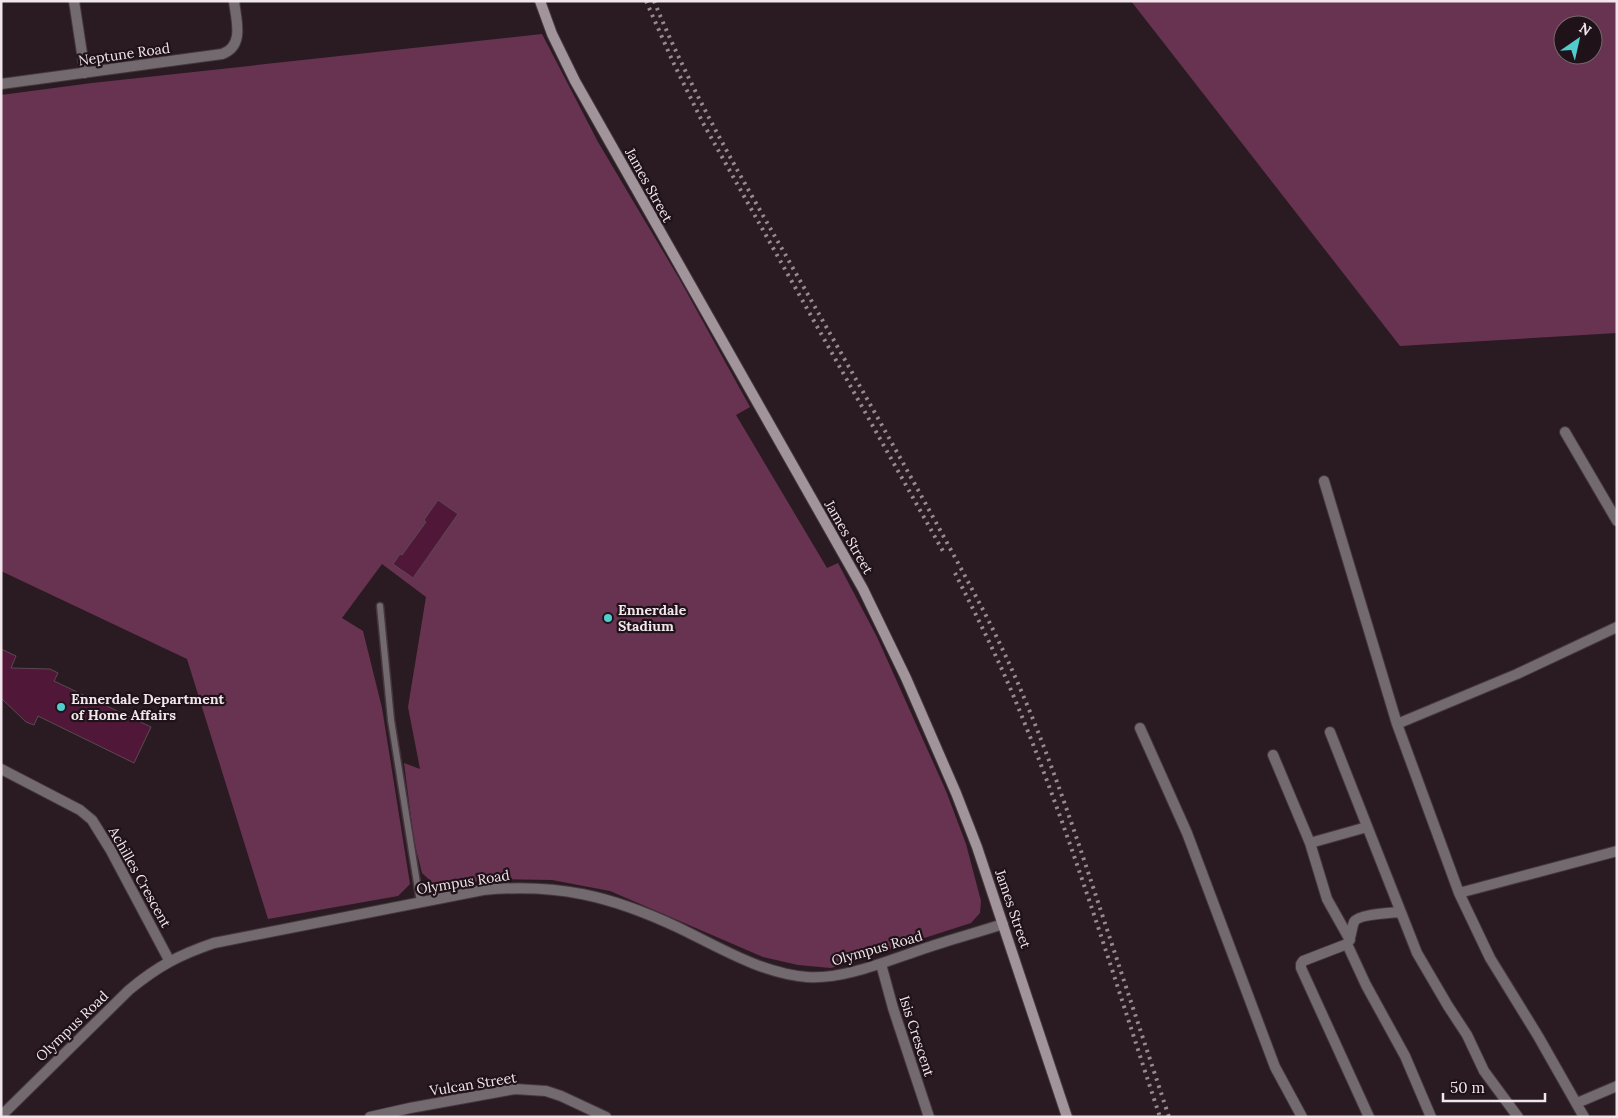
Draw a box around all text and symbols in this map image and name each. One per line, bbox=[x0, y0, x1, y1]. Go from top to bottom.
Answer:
north arrow bbox=[1553, 15, 1603, 65]
text: N bbox=[1576, 19, 1595, 40]
street label: Neptune Road bbox=[77, 39, 171, 69]
street label: James Street bbox=[621, 144, 677, 226]
street label: James Street bbox=[820, 496, 878, 578]
place label: Ennerdale Stadium bbox=[618, 601, 687, 635]
marker: Ennerdale Stadium bbox=[602, 612, 614, 624]
place label: Ennerdale Department of Home Affairs bbox=[71, 690, 225, 724]
marker: Ennerdale Department of Home Affairs bbox=[55, 701, 67, 713]
street label: Achilles Crescent bbox=[104, 823, 175, 931]
street label: Olympus Road bbox=[415, 866, 511, 898]
street label: James Street bbox=[991, 866, 1035, 951]
street label: Olympus Road bbox=[829, 926, 925, 970]
street label: Olympus Road bbox=[32, 987, 112, 1065]
street label: Isis Crescent bbox=[896, 993, 939, 1079]
street label: Vulcan Street bbox=[427, 1068, 518, 1100]
scale bar bbox=[1443, 1070, 1546, 1102]
text: 50 m bbox=[1450, 1078, 1485, 1097]

